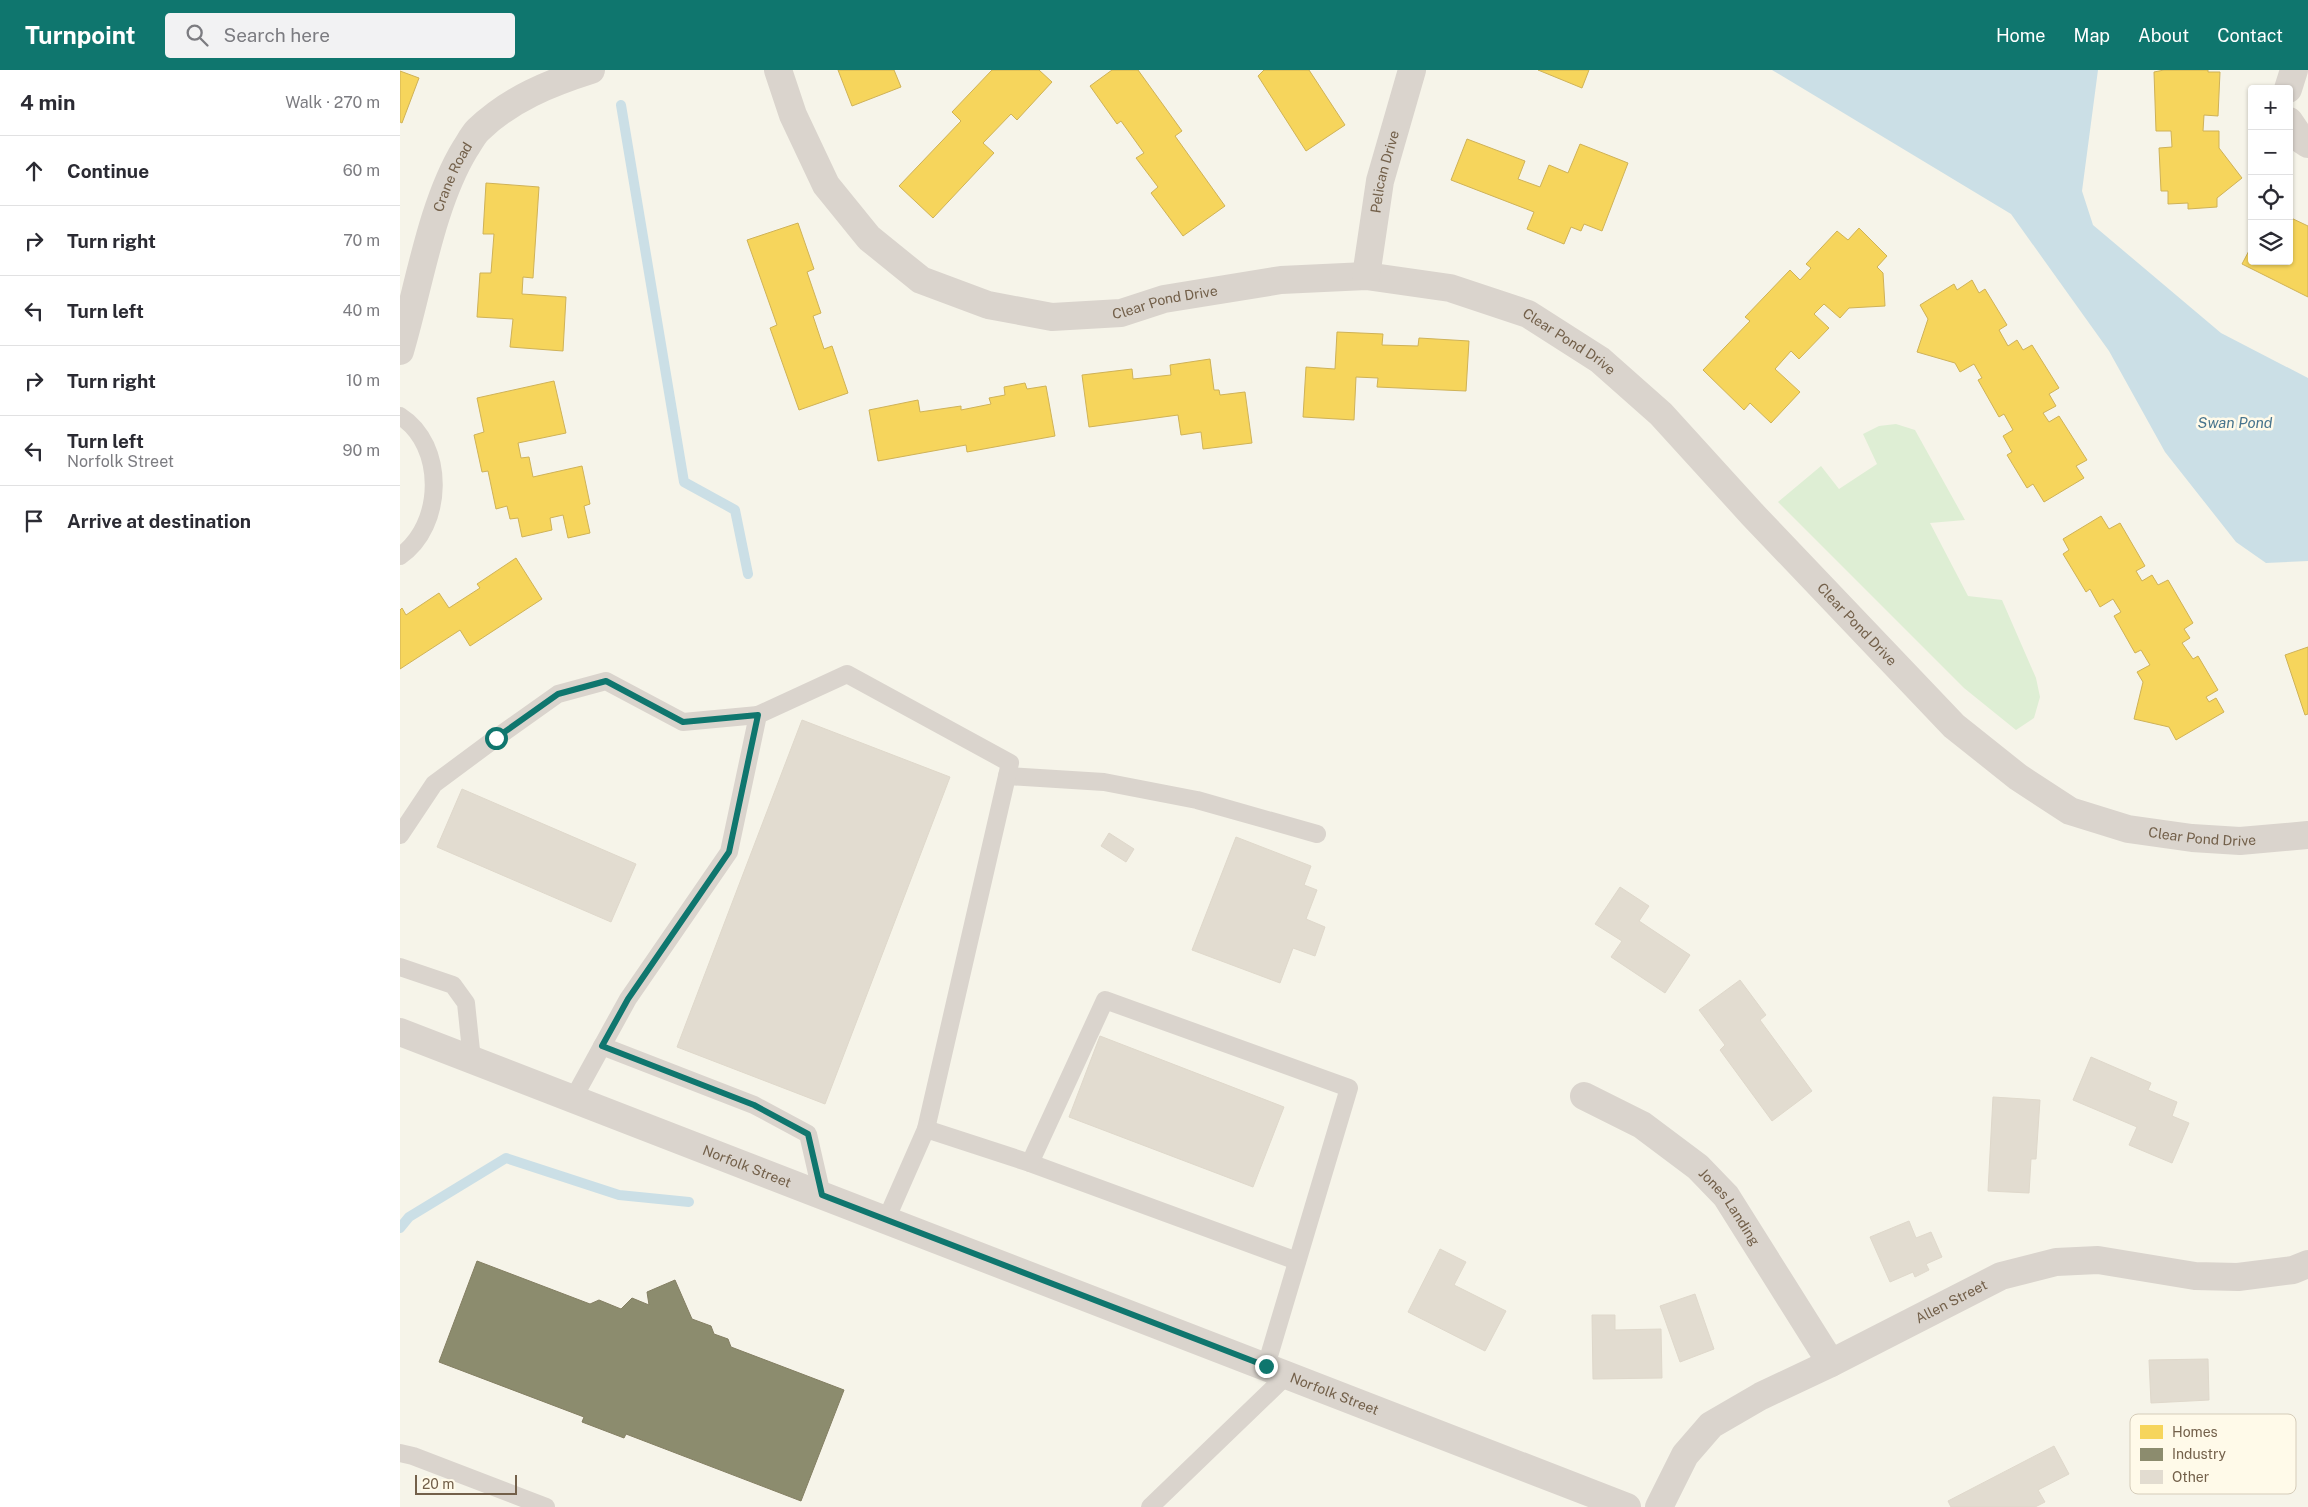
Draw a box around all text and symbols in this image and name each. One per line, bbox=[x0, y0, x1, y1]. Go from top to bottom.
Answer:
search box bbox=[165, 13, 515, 58]
text: Turnpoint bbox=[25, 21, 135, 49]
icon: search bbox=[183, 21, 211, 49]
text: Search here bbox=[223, 24, 330, 46]
text: Home bbox=[1996, 25, 2046, 46]
text: Map bbox=[2074, 25, 2110, 46]
text: About bbox=[2138, 25, 2189, 46]
text: Contact bbox=[2217, 25, 2283, 46]
map controls bbox=[2248, 85, 2293, 265]
button: + bbox=[2248, 85, 2293, 130]
text: 4 min bbox=[20, 90, 75, 115]
text: Walk · 270 m bbox=[285, 93, 380, 112]
street label: Pelican Drive bbox=[1367, 128, 1402, 214]
button: − bbox=[2248, 130, 2293, 175]
street label: Crane Road bbox=[430, 139, 475, 214]
icon: ahead bbox=[20, 157, 48, 185]
text: Continue bbox=[67, 160, 149, 182]
text: 60 m bbox=[343, 161, 380, 180]
button: locate bbox=[2248, 175, 2293, 220]
button: layers bbox=[2248, 220, 2293, 265]
icon: right bbox=[20, 227, 48, 255]
text: Turn right bbox=[67, 230, 156, 252]
text: 70 m bbox=[343, 231, 380, 250]
street label: Clear Pond Drive bbox=[1112, 282, 1219, 321]
icon: left bbox=[20, 297, 48, 325]
text: Turn left bbox=[67, 300, 144, 322]
text: 40 m bbox=[342, 301, 380, 320]
street label: Clear Pond Drive bbox=[1520, 305, 1619, 378]
icon: right bbox=[20, 367, 48, 395]
text: Turn right bbox=[67, 370, 156, 392]
text: 10 m bbox=[346, 371, 380, 390]
water label: Swan Pond bbox=[2197, 414, 2273, 431]
text: Turn left bbox=[67, 430, 144, 452]
icon: left bbox=[20, 437, 48, 465]
text: 90 m bbox=[343, 441, 380, 460]
text: Norfolk Street bbox=[67, 452, 174, 471]
icon: arrive bbox=[20, 507, 48, 535]
text: Arrive at destination bbox=[67, 510, 251, 532]
street label: Clear Pond Drive bbox=[1814, 580, 1900, 669]
route start bbox=[485, 727, 508, 750]
street label: Clear Pond Drive bbox=[2147, 824, 2257, 849]
street label: Norfolk Street bbox=[700, 1142, 794, 1191]
street label: Jones Landing bbox=[1696, 1165, 1763, 1249]
street label: Allen Street bbox=[1913, 1277, 1990, 1326]
route end bbox=[1255, 1355, 1278, 1378]
street label: Norfolk Street bbox=[1288, 1369, 1381, 1418]
legend bbox=[2130, 1414, 2296, 1494]
text: Homes bbox=[2172, 1424, 2218, 1440]
text: Industry bbox=[2172, 1446, 2227, 1462]
text: Other bbox=[2172, 1469, 2209, 1485]
scale bar bbox=[415, 1472, 518, 1495]
text: 20 m bbox=[422, 1476, 454, 1492]

